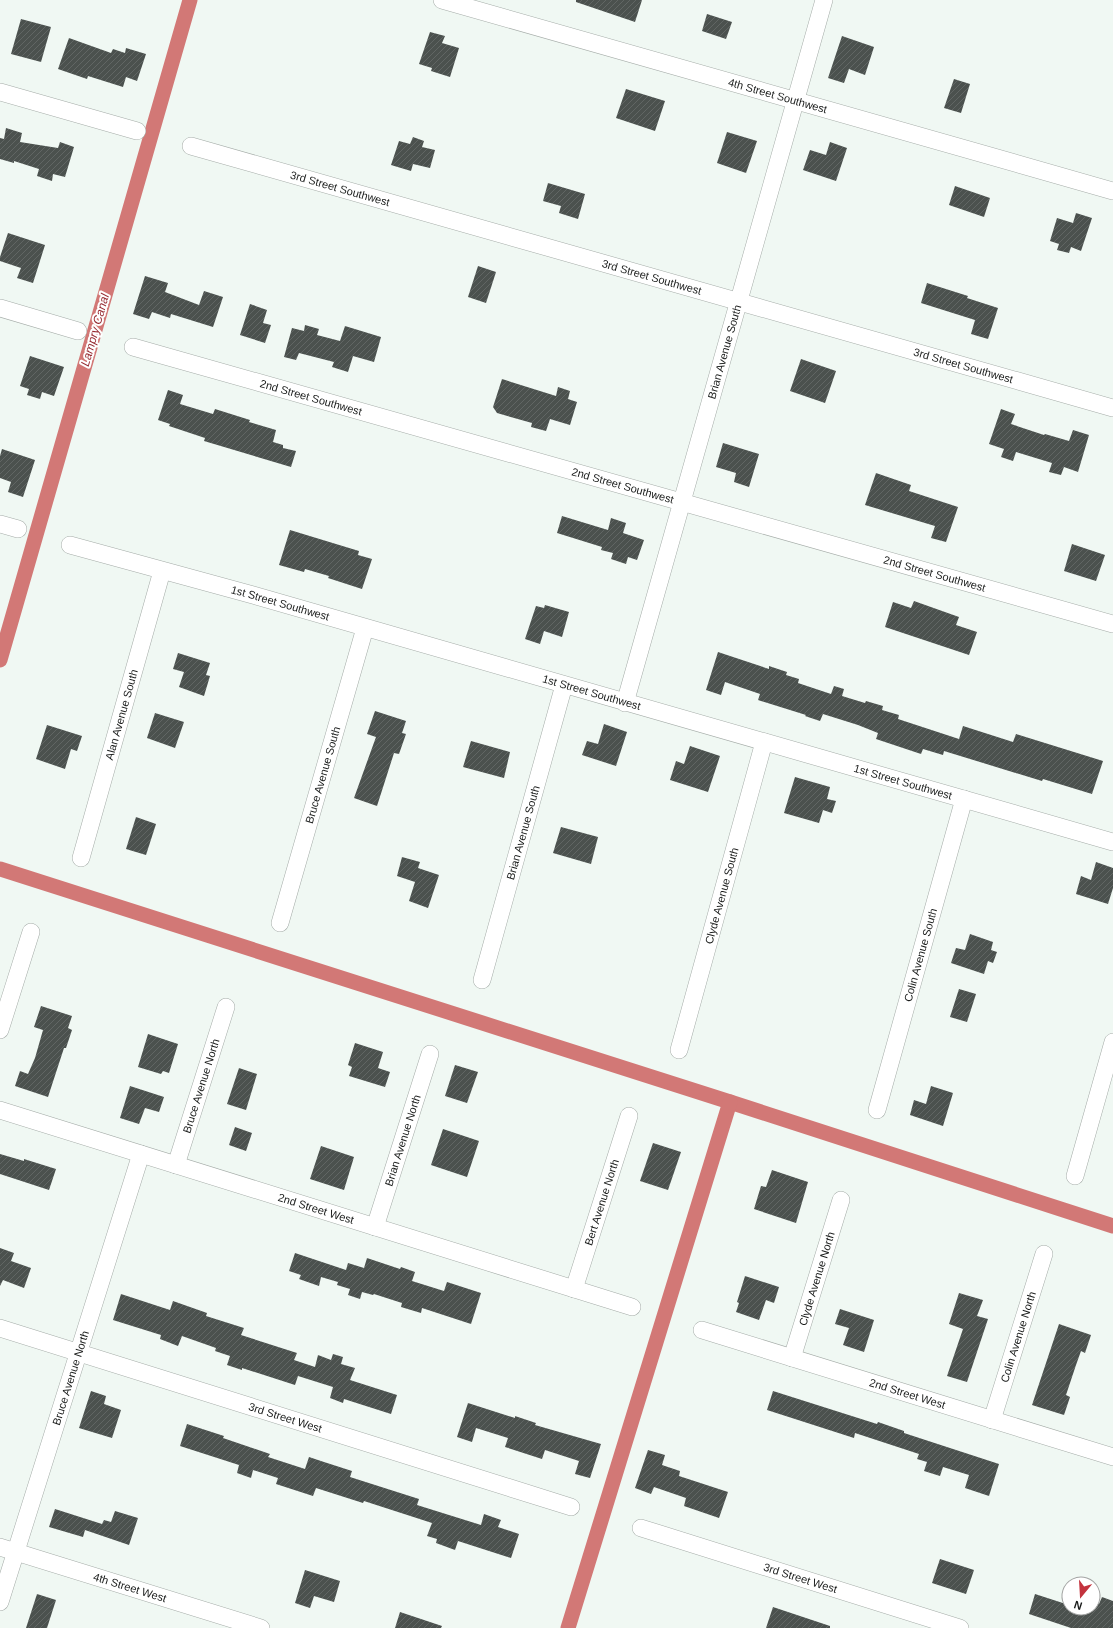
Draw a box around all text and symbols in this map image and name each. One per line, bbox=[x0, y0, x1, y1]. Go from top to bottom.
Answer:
street label: 4th Street Southwest bbox=[727, 76, 828, 115]
street label: 3rd Street Southwest bbox=[289, 169, 391, 208]
street label: 3rd Street Southwest bbox=[601, 257, 703, 297]
water label: Lampry Canal bbox=[78, 292, 112, 368]
street label: Brian Avenue South bbox=[705, 303, 743, 400]
street label: 3rd Street Southwest bbox=[912, 346, 1015, 385]
street label: 2nd Street Southwest bbox=[259, 377, 363, 417]
street label: 2nd Street Southwest bbox=[571, 465, 675, 506]
street label: 2nd Street Southwest bbox=[882, 553, 987, 594]
street label: 1st Street Southwest bbox=[230, 583, 331, 623]
street label: Alan Avenue South bbox=[103, 668, 140, 761]
street label: 1st Street Southwest bbox=[541, 672, 642, 712]
street label: Bruce Avenue South bbox=[303, 725, 342, 825]
street label: 1st Street Southwest bbox=[853, 762, 954, 801]
street label: Brian Avenue South bbox=[504, 784, 542, 881]
street label: Clyde Avenue South bbox=[703, 846, 741, 945]
street label: Colin Avenue South bbox=[902, 907, 939, 1003]
street label: Bruce Avenue North bbox=[180, 1037, 222, 1135]
street label: Brian Avenue North bbox=[382, 1093, 423, 1188]
street label: Bert Avenue North bbox=[582, 1158, 621, 1247]
street label: 2nd Street West bbox=[277, 1191, 355, 1226]
street label: Clyde Avenue North bbox=[796, 1230, 837, 1327]
street label: Colin Avenue North bbox=[998, 1290, 1038, 1384]
street label: Bruce Avenue North bbox=[50, 1329, 91, 1427]
street label: 2nd Street West bbox=[868, 1376, 947, 1411]
street label: 3rd Street West bbox=[247, 1400, 324, 1435]
street label: 3rd Street West bbox=[762, 1561, 839, 1595]
street label: 4th Street West bbox=[92, 1570, 168, 1604]
north arrow bbox=[1061, 1576, 1101, 1616]
text: N bbox=[1072, 1599, 1084, 1612]

